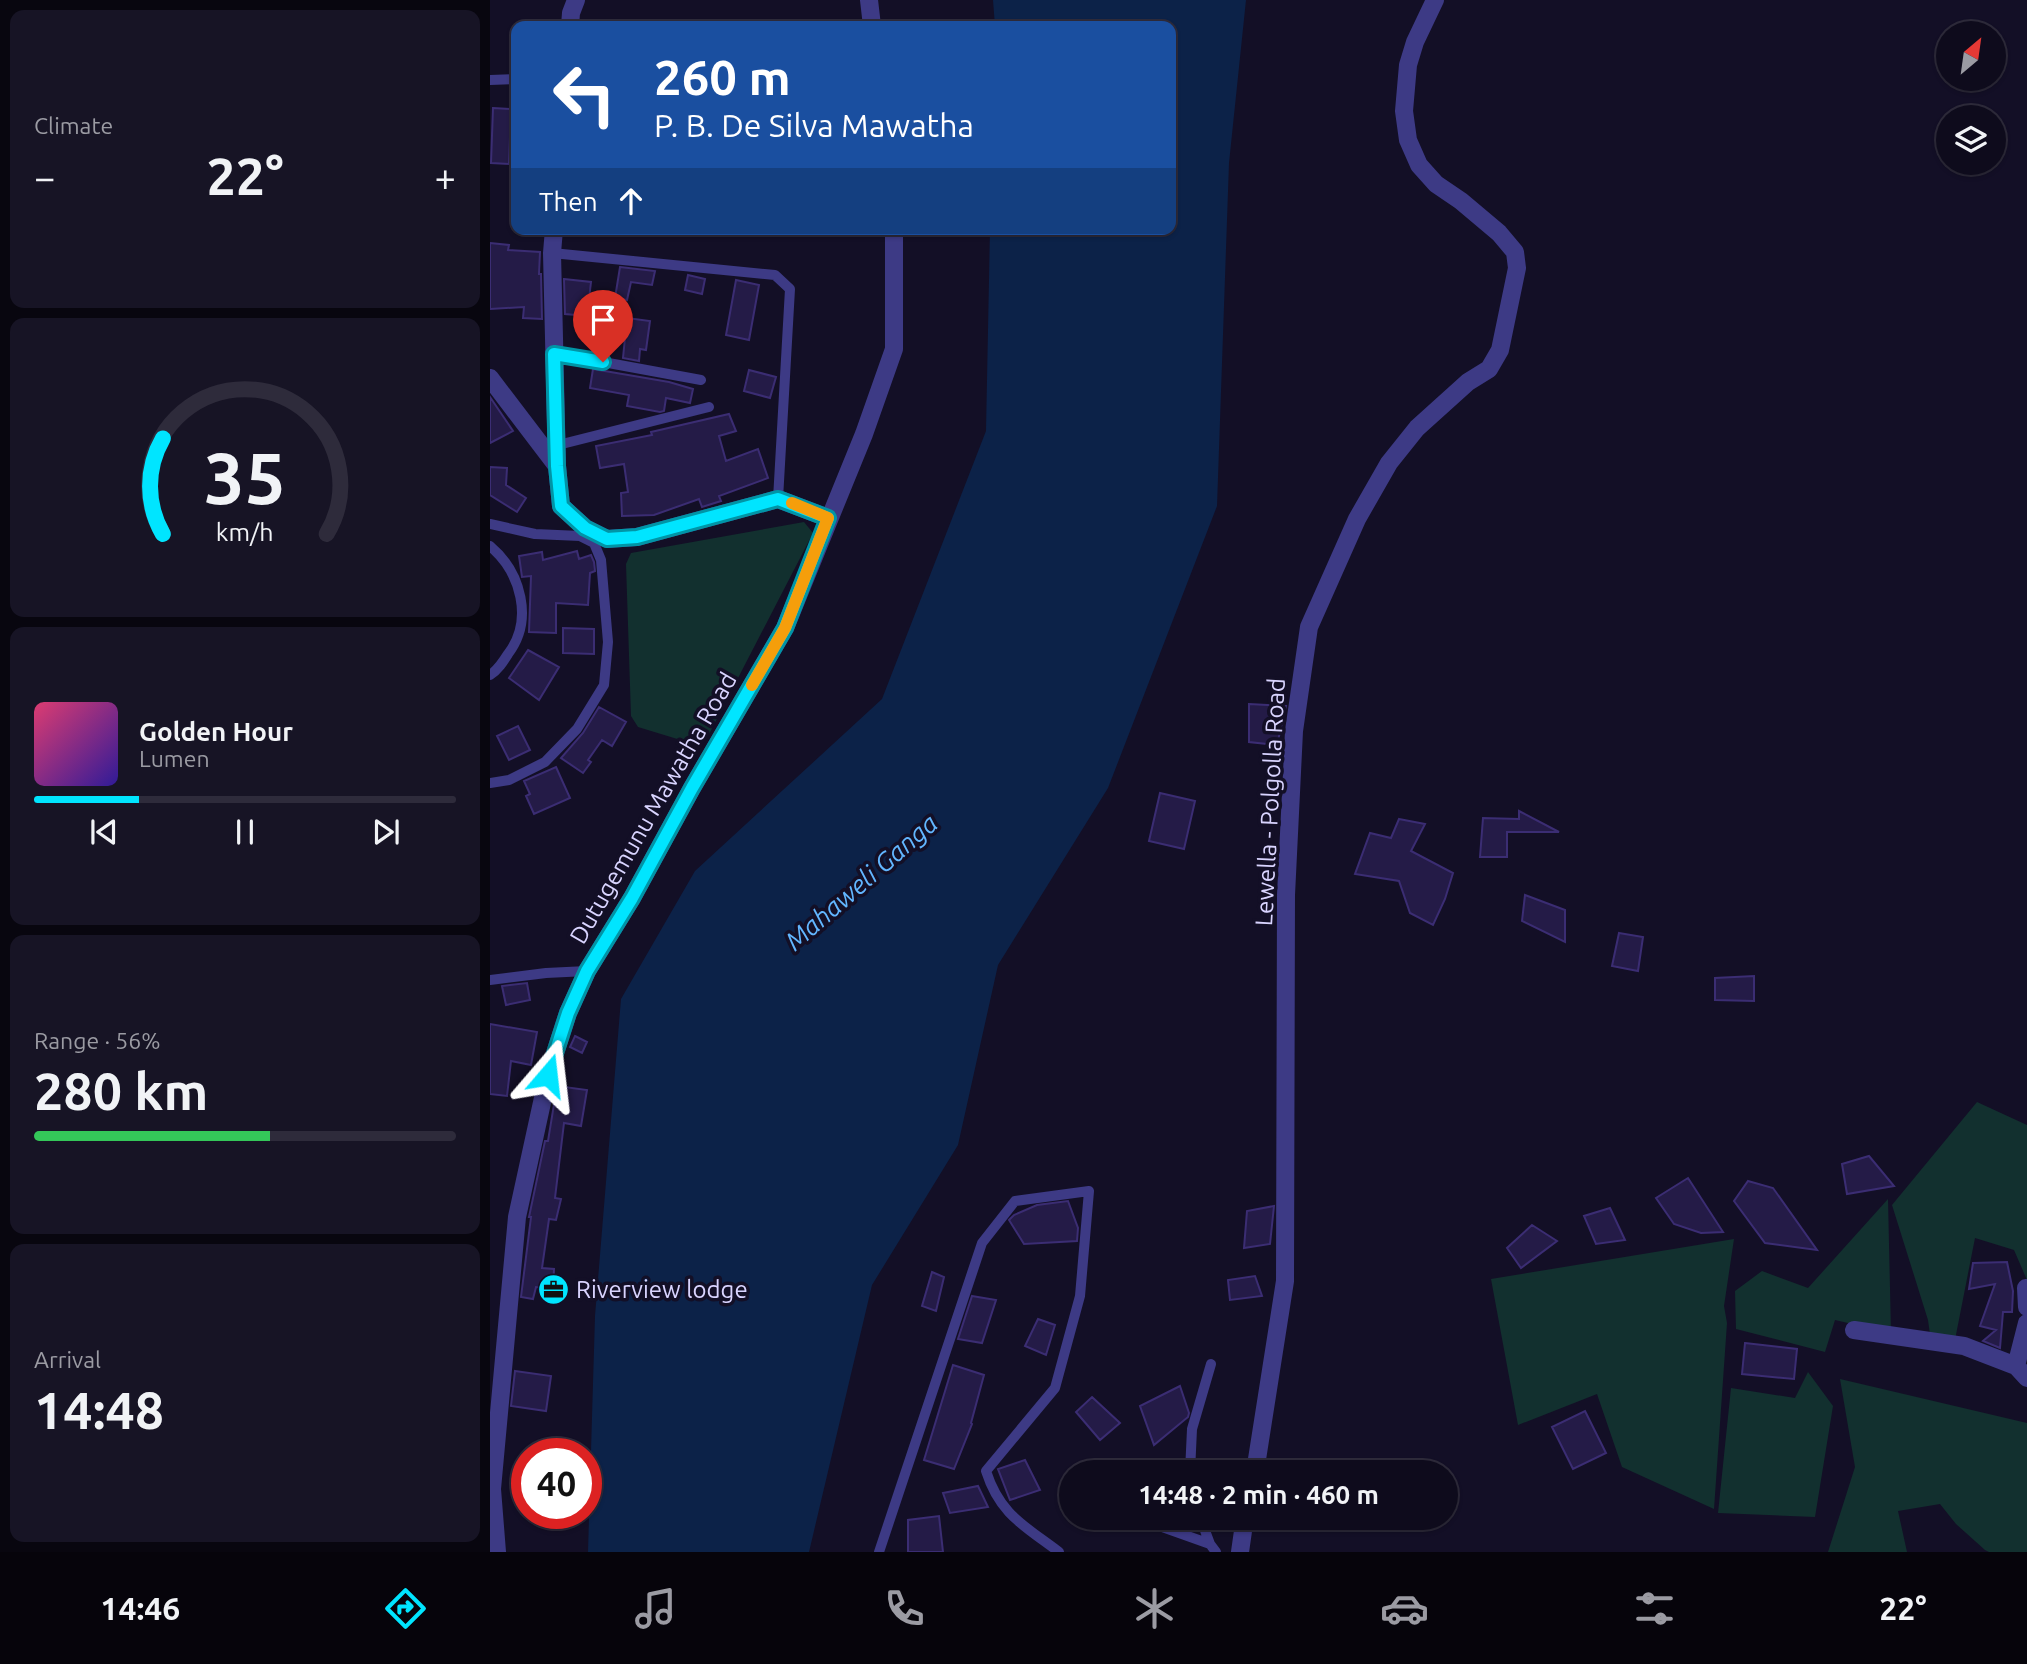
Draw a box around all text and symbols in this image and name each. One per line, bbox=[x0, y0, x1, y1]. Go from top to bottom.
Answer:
north arrow bbox=[1936, 21, 2006, 91]
map controls bbox=[1936, 21, 2006, 175]
icon: left bbox=[539, 49, 630, 140]
text: 260 m bbox=[654, 49, 791, 104]
button: layers bbox=[1936, 105, 2006, 175]
text: P. B. De Silva Mawatha bbox=[654, 107, 974, 143]
text: Climate bbox=[34, 113, 113, 138]
text: 22° bbox=[206, 147, 284, 205]
text: − bbox=[34, 156, 55, 198]
text: + bbox=[435, 156, 456, 198]
icon: ahead bbox=[612, 182, 650, 220]
text: Then bbox=[539, 187, 598, 216]
pin bbox=[573, 290, 633, 362]
icon: arrive bbox=[584, 301, 622, 339]
text: 35 bbox=[204, 436, 286, 518]
text: km/h bbox=[216, 517, 274, 545]
street label: Dutugemunu Mawatha Road bbox=[564, 668, 742, 948]
street label: Lewella - Polgolla Road bbox=[1250, 677, 1290, 927]
text: Golden Hour bbox=[139, 717, 293, 746]
text: Lumen bbox=[139, 746, 210, 771]
water label: Mahaweli Ganga bbox=[779, 808, 943, 956]
icon: previous bbox=[85, 813, 123, 851]
icon: pause bbox=[226, 813, 264, 851]
icon: next bbox=[367, 813, 405, 851]
text: Range · 56% bbox=[34, 1028, 161, 1053]
position arrow bbox=[511, 1038, 585, 1112]
text: 280 km bbox=[34, 1062, 208, 1120]
office icon: Riverview lodge bbox=[536, 1272, 570, 1306]
place label: Riverview lodge bbox=[576, 1276, 748, 1303]
text: Arrival bbox=[34, 1347, 101, 1372]
text: 14:48 bbox=[34, 1381, 164, 1439]
speed limit sign: 40 bbox=[511, 1438, 602, 1529]
text: 14:48 · 2 min · 460 m bbox=[1138, 1480, 1379, 1509]
icon: directions bbox=[381, 1584, 430, 1633]
icon: music bbox=[631, 1584, 680, 1633]
icon: phone bbox=[880, 1584, 929, 1633]
icon: climate bbox=[1130, 1584, 1179, 1633]
icon: car bbox=[1380, 1584, 1429, 1633]
icon: filters bbox=[1630, 1584, 1679, 1633]
text: 14:46 bbox=[100, 1590, 180, 1626]
text: 22° bbox=[1879, 1590, 1927, 1626]

